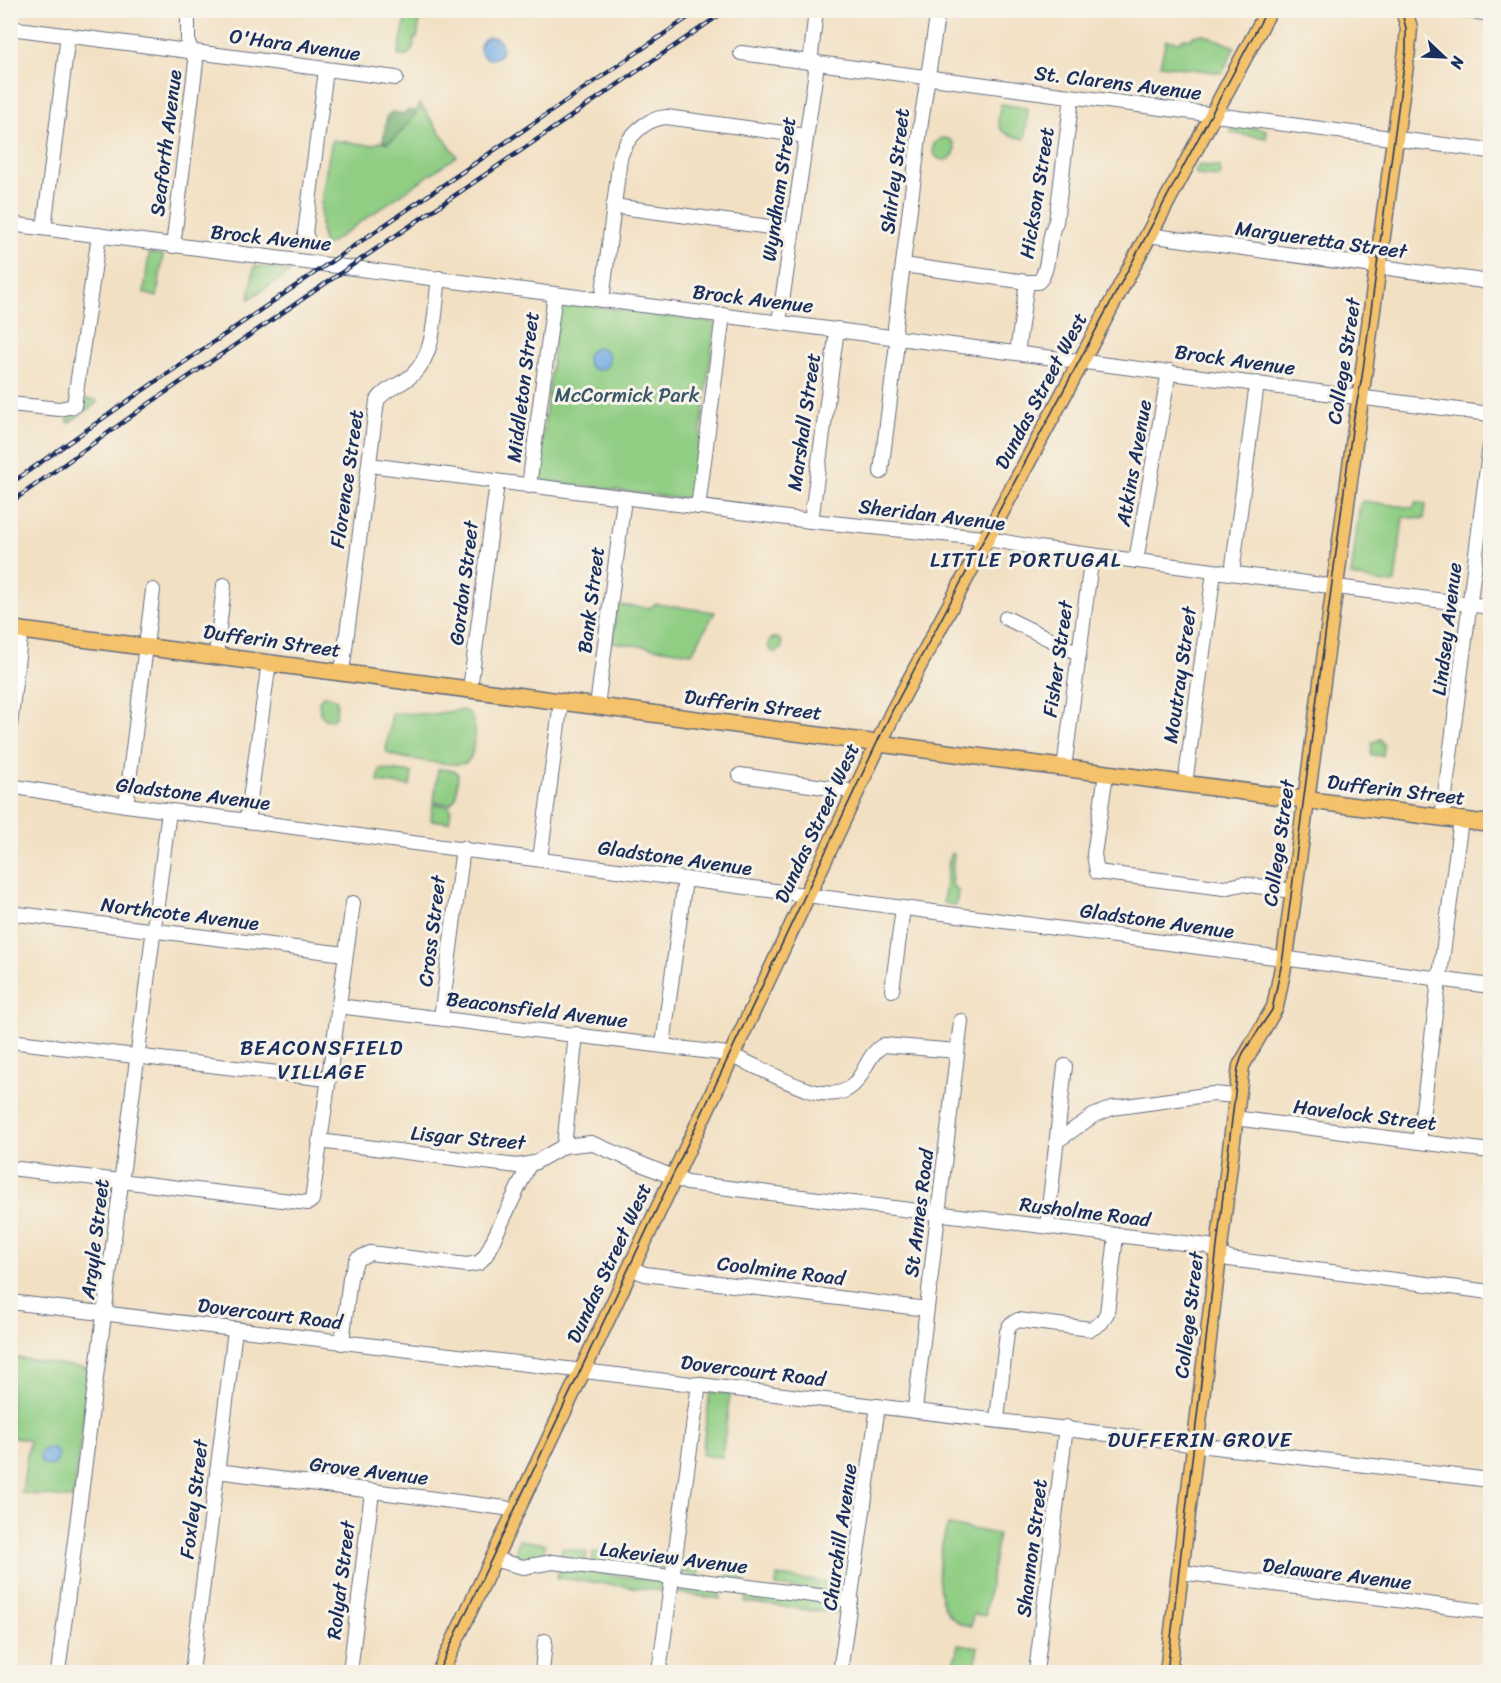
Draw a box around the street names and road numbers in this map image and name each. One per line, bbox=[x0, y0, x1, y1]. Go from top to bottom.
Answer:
street label: O'Hara Avenue bbox=[227, 18, 363, 72]
street label: St. Clarens Avenue bbox=[1032, 55, 1204, 111]
street label: Seaforth Avenue bbox=[140, 67, 192, 218]
street label: Shirley Street bbox=[870, 106, 920, 236]
street label: Wyndham Street bbox=[752, 114, 807, 264]
street label: Hickson Street bbox=[1009, 124, 1065, 261]
street label: Margueretta Street bbox=[1233, 211, 1410, 269]
street label: Brock Avenue bbox=[209, 214, 333, 262]
street label: Brock Avenue bbox=[691, 274, 815, 324]
street label: College Street bbox=[1317, 294, 1371, 427]
street label: Dundas Street West bbox=[985, 306, 1097, 476]
street label: Middleton Street bbox=[496, 309, 550, 464]
street label: Brock Avenue bbox=[1173, 334, 1297, 386]
street label: Marshall Street bbox=[777, 350, 831, 493]
street label: Atkins Avenue bbox=[1105, 397, 1162, 530]
street label: Florence Street bbox=[320, 407, 374, 551]
street label: Sheridan Avenue bbox=[857, 489, 1008, 541]
street label: Gordon Street bbox=[439, 518, 489, 647]
street label: Bank Street bbox=[567, 544, 615, 655]
street label: Lindsey Avenue bbox=[1421, 560, 1473, 698]
street label: Fisher Street bbox=[1033, 598, 1084, 719]
street label: Moutray Street bbox=[1153, 603, 1207, 746]
street label: Dufferin Street bbox=[201, 614, 343, 668]
street label: Dufferin Street bbox=[682, 679, 824, 731]
street label: Dundas Street West bbox=[764, 737, 870, 909]
street label: Dufferin Street bbox=[1325, 764, 1467, 816]
street label: Gladstone Avenue bbox=[114, 767, 273, 821]
street label: College Street bbox=[1253, 777, 1305, 909]
street label: Gladstone Avenue bbox=[596, 830, 755, 886]
street label: Cross Street bbox=[408, 873, 456, 988]
street label: Northcote Avenue bbox=[99, 887, 261, 941]
street label: Gladstone Avenue bbox=[1078, 893, 1237, 949]
street label: Beaconsfield Avenue bbox=[444, 981, 630, 1039]
street label: Havelock Street bbox=[1291, 1089, 1439, 1141]
street label: Lisgar Street bbox=[409, 1116, 528, 1161]
street label: St Annes Road bbox=[894, 1145, 944, 1279]
street label: Argyle Street bbox=[70, 1177, 120, 1302]
street label: Dundas Street West bbox=[556, 1177, 662, 1349]
street label: Rusholme Road bbox=[1018, 1187, 1154, 1238]
street label: Coolmine Road bbox=[715, 1246, 848, 1296]
street label: College Street bbox=[1164, 1249, 1214, 1380]
street label: Dovercourt Road bbox=[196, 1288, 346, 1340]
street label: Dovercourt Road bbox=[679, 1345, 829, 1397]
street label: Foxley Street bbox=[169, 1436, 219, 1561]
street label: Grove Avenue bbox=[308, 1446, 430, 1496]
street label: Churchill Avenue bbox=[812, 1461, 868, 1613]
street label: Shannon Street bbox=[1006, 1477, 1058, 1619]
street label: Rolyat Street bbox=[316, 1518, 366, 1641]
street label: Lakeview Avenue bbox=[598, 1532, 750, 1584]
street label: Delaware Avenue bbox=[1260, 1547, 1414, 1601]

